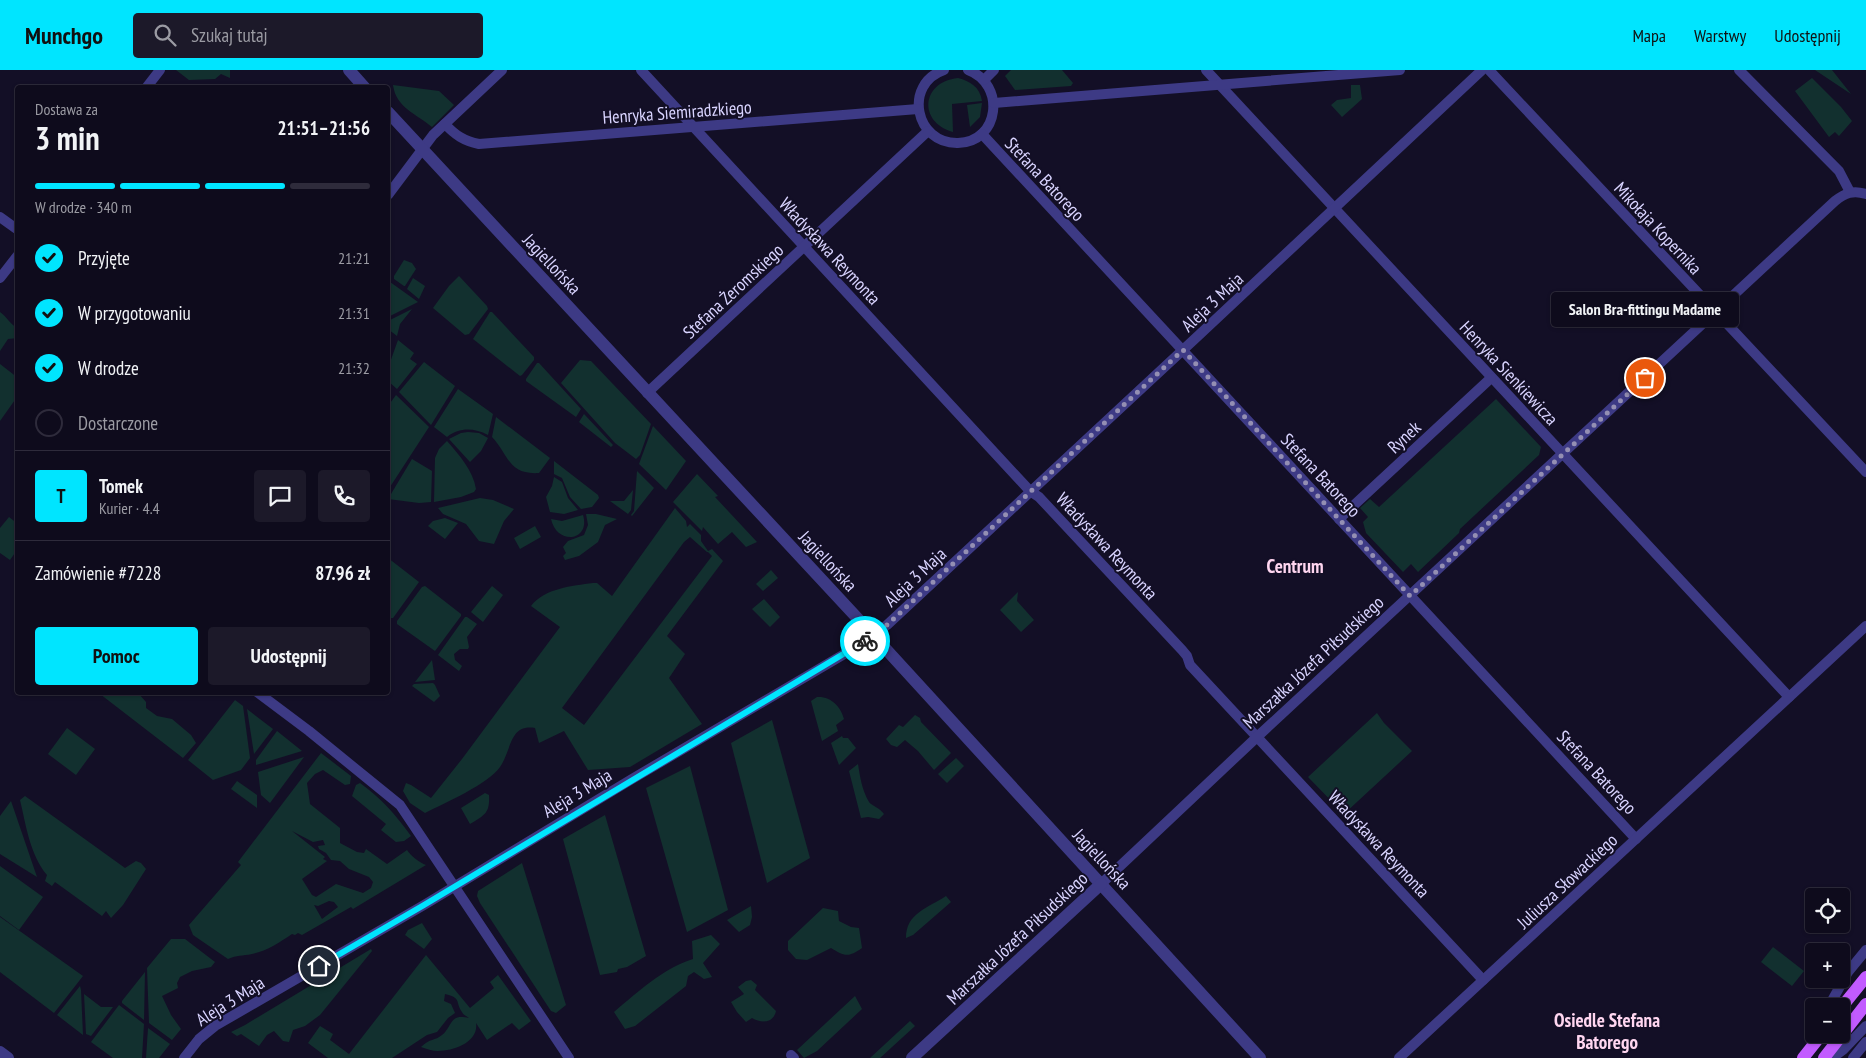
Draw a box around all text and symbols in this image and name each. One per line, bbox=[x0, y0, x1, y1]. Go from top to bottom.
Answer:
search box bbox=[133, 13, 483, 58]
text: Munchgo bbox=[25, 20, 103, 51]
icon: search bbox=[151, 21, 179, 49]
text: Szukaj tutaj bbox=[191, 23, 268, 47]
text: Mapa bbox=[1632, 24, 1666, 47]
text: Warstwy bbox=[1694, 24, 1746, 47]
text: Udostępnij bbox=[1774, 24, 1841, 47]
street label: Henryka Siemiradzkiego bbox=[602, 95, 753, 129]
text: Dostawa za bbox=[35, 99, 98, 119]
text: 21:51–21:56 bbox=[277, 116, 370, 140]
text: 3 min bbox=[35, 117, 100, 159]
street label: Stefana Batorego bbox=[1000, 132, 1090, 226]
street label: Mikołaja Kopernika bbox=[1609, 177, 1707, 279]
street label: Władysława Reymonta bbox=[774, 192, 886, 310]
text: W drodze · 340 m bbox=[35, 197, 132, 217]
street label: Jagiellońska bbox=[517, 228, 586, 299]
street label: Stefana Żeromskiego bbox=[678, 238, 788, 343]
icon: check bbox=[35, 244, 63, 272]
text: Przyjęte bbox=[78, 246, 130, 270]
text: 21:21 bbox=[338, 248, 370, 268]
street label: Aleja 3 Maja bbox=[1176, 267, 1248, 337]
callout: Salon Bra-fittingu Madame bbox=[1551, 293, 1739, 328]
icon: check bbox=[35, 299, 63, 327]
text: Salon Bra-fittingu Madame bbox=[1569, 299, 1721, 319]
text: W przygotowaniu bbox=[78, 301, 191, 325]
text: 21:31 bbox=[338, 303, 370, 323]
street label: Henryka Sienkiewicza bbox=[1455, 316, 1563, 430]
icon: check bbox=[35, 354, 63, 382]
text: W drodze bbox=[78, 356, 139, 380]
pin bbox=[1624, 357, 1666, 399]
text: 21:32 bbox=[338, 358, 370, 378]
icon: bag bbox=[1631, 364, 1659, 392]
text: Dostarczone bbox=[78, 411, 158, 435]
street label: Rynek bbox=[1383, 416, 1425, 458]
street label: Stefana Batorego bbox=[1276, 428, 1366, 522]
button: chat bbox=[254, 470, 306, 522]
button: phone bbox=[318, 470, 370, 522]
text: Tomek bbox=[99, 474, 143, 498]
text: T bbox=[56, 484, 66, 508]
street label: Władysława Reymonta bbox=[1051, 487, 1163, 605]
text: Kurier · 4.4 bbox=[99, 498, 160, 518]
street label: Jagiellońska bbox=[793, 525, 862, 596]
street label: Aleja 3 Maja bbox=[879, 542, 951, 612]
district label: Centrum bbox=[1267, 554, 1323, 578]
text: Zamówienie #7228 bbox=[35, 561, 161, 585]
text: 87.96 zł bbox=[315, 561, 370, 585]
street label: Marszałka Józefa Piłsudskiego bbox=[1238, 591, 1388, 733]
courier bbox=[840, 616, 890, 666]
button: Pomoc bbox=[35, 627, 198, 685]
button: Udostępnij bbox=[208, 627, 370, 685]
icon: bike bbox=[851, 627, 879, 655]
street label: Stefana Batorego bbox=[1552, 725, 1642, 819]
street label: Aleja 3 Maja bbox=[538, 763, 616, 823]
street label: Władysława Reymonta bbox=[1323, 785, 1435, 903]
street label: Jagiellońska bbox=[1067, 823, 1136, 894]
street label: Juliusza Słowackiego bbox=[1511, 828, 1622, 934]
street label: Marszałka Józefa Piłsudskiego bbox=[942, 867, 1092, 1009]
map controls bbox=[1805, 888, 1850, 1043]
button: locate bbox=[1805, 888, 1850, 933]
button: + bbox=[1805, 943, 1850, 988]
pin bbox=[298, 945, 340, 987]
icon: home bbox=[305, 952, 333, 980]
street label: Aleja 3 Maja bbox=[191, 971, 269, 1031]
button: − bbox=[1805, 998, 1850, 1043]
district label: Osiedle Stefana Batorego bbox=[1554, 1008, 1660, 1054]

